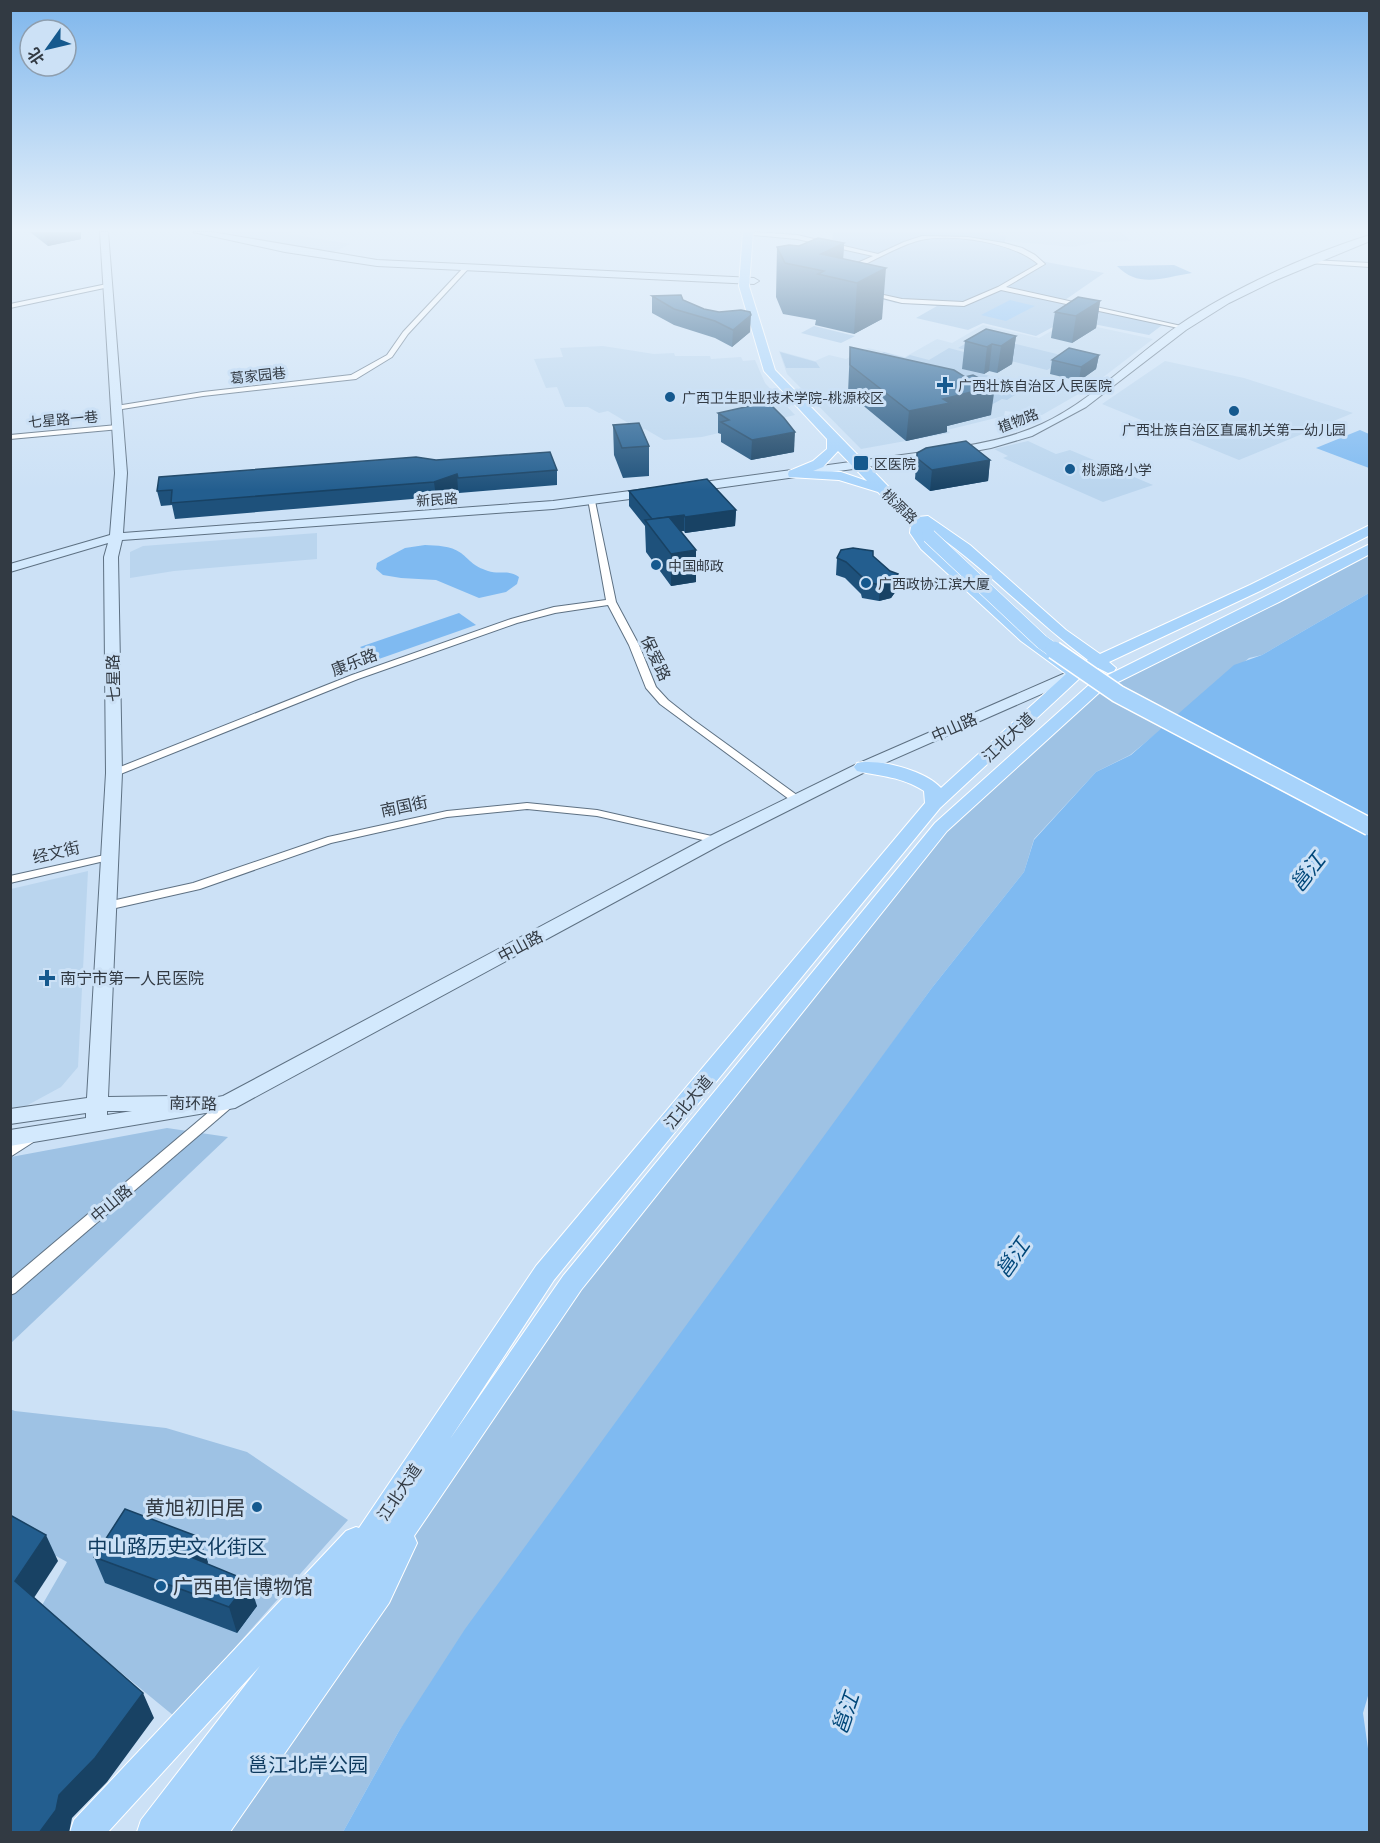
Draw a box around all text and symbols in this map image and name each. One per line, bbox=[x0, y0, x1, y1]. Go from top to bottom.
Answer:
north arrow bbox=[18, 18, 78, 78]
text: 北 bbox=[21, 43, 50, 70]
street label: 葛家园巷 bbox=[229, 362, 287, 388]
place label: 广西壮族自治区人民医院 bbox=[958, 375, 1112, 396]
marker: 广西壮族自治区人民医院 bbox=[936, 376, 954, 394]
place label: 广西卫生职业技术学院-桃源校区 bbox=[682, 387, 884, 408]
marker: 广西卫生职业技术学院-桃源校区 bbox=[663, 390, 677, 404]
street label: 植物路 bbox=[995, 403, 1041, 437]
marker: 广西壮族自治区直属机关第一幼儿园 bbox=[1227, 404, 1241, 418]
street label: 七星路一巷 bbox=[27, 405, 99, 433]
place label: 广西壮族自治区直属机关第一幼儿园 bbox=[1122, 419, 1346, 440]
place label: 区医院 bbox=[874, 453, 916, 474]
marker: 区医院 bbox=[852, 454, 870, 472]
place label: 桃源路小学 bbox=[1082, 459, 1152, 480]
marker: 桃源路小学 bbox=[1063, 462, 1077, 476]
street label: 桃源路 bbox=[878, 484, 922, 528]
street label: 新民路 bbox=[415, 487, 459, 511]
place label: 中国邮政 bbox=[668, 555, 724, 576]
marker: 中国邮政 bbox=[649, 558, 663, 572]
place label: 广西政协江滨大厦 bbox=[878, 573, 990, 594]
marker: 广西政协江滨大厦 bbox=[859, 576, 873, 590]
street label: 保爱路 bbox=[635, 631, 677, 685]
street label: 康乐路 bbox=[327, 642, 381, 682]
street label: 七星路 bbox=[101, 654, 125, 702]
street label: 中山路 bbox=[927, 706, 981, 748]
street label: 江北大道 bbox=[976, 706, 1040, 768]
street label: 南国街 bbox=[378, 789, 430, 823]
street label: 经文街 bbox=[30, 835, 82, 869]
water label: 邕江 bbox=[1281, 844, 1334, 898]
street label: 中山路 bbox=[493, 924, 547, 968]
place label: 南宁市第一人民医院 bbox=[60, 966, 204, 990]
marker: 南宁市第一人民医院 bbox=[38, 969, 56, 987]
street label: 江北大道 bbox=[658, 1070, 718, 1134]
street label: 南环路 bbox=[169, 1091, 217, 1115]
street label: 中山路 bbox=[85, 1178, 137, 1228]
water label: 邕江 bbox=[987, 1230, 1038, 1284]
street label: 江北大道 bbox=[371, 1459, 427, 1525]
place label: 黄旭初旧居 bbox=[145, 1492, 245, 1523]
marker: 黄旭初旧居 bbox=[250, 1500, 264, 1514]
park label: 中山路历史文化街区 bbox=[87, 1531, 267, 1562]
place label: 广西电信博物馆 bbox=[173, 1571, 313, 1602]
marker: 广西电信博物馆 bbox=[154, 1579, 168, 1593]
water label: 邕江 bbox=[823, 1686, 868, 1738]
park label: 邕江北岸公园 bbox=[248, 1749, 368, 1780]

